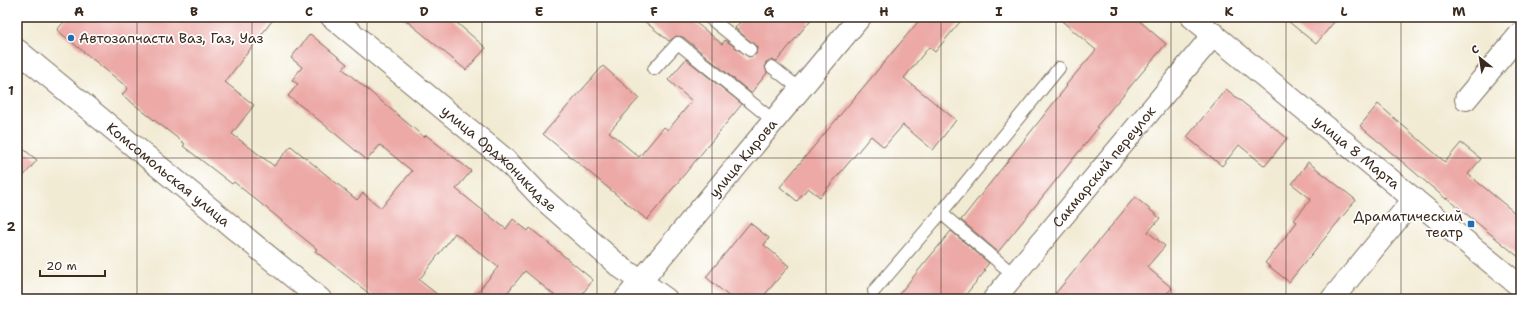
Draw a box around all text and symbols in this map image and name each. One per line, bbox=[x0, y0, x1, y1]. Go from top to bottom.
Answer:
text: A bbox=[74, 3, 84, 20]
text: B bbox=[190, 3, 198, 20]
text: C bbox=[305, 3, 313, 20]
text: D bbox=[419, 3, 429, 20]
text: E bbox=[535, 3, 544, 20]
text: F bbox=[650, 3, 658, 20]
text: G bbox=[764, 3, 775, 20]
text: H bbox=[879, 3, 889, 20]
text: I bbox=[995, 3, 1003, 20]
text: J bbox=[1110, 3, 1118, 20]
text: K bbox=[1225, 3, 1234, 20]
text: L bbox=[1340, 3, 1348, 20]
text: M bbox=[1452, 3, 1466, 20]
place label: Автозапчасти Ваз, Газ, Уаз bbox=[79, 29, 263, 47]
marker: Автозапчасти Ваз, Газ, Уаз bbox=[66, 33, 76, 43]
north arrow bbox=[1460, 38, 1500, 78]
text: С bbox=[1469, 41, 1482, 58]
text: 1 bbox=[8, 82, 14, 99]
street label: улица Орджоникидзе bbox=[437, 101, 560, 216]
street label: Сакмарский переулок bbox=[1048, 102, 1160, 231]
street label: улица 8 Марта bbox=[1310, 111, 1404, 193]
street label: улица Кирова bbox=[705, 115, 781, 201]
street label: Комсомольская улица bbox=[103, 118, 234, 231]
place label: Драматический театр bbox=[1354, 207, 1463, 241]
text: 2 bbox=[6, 218, 16, 235]
marker: Драматический театр bbox=[1466, 219, 1476, 229]
scale bar bbox=[40, 252, 105, 278]
text: 20 m bbox=[46, 258, 77, 274]

